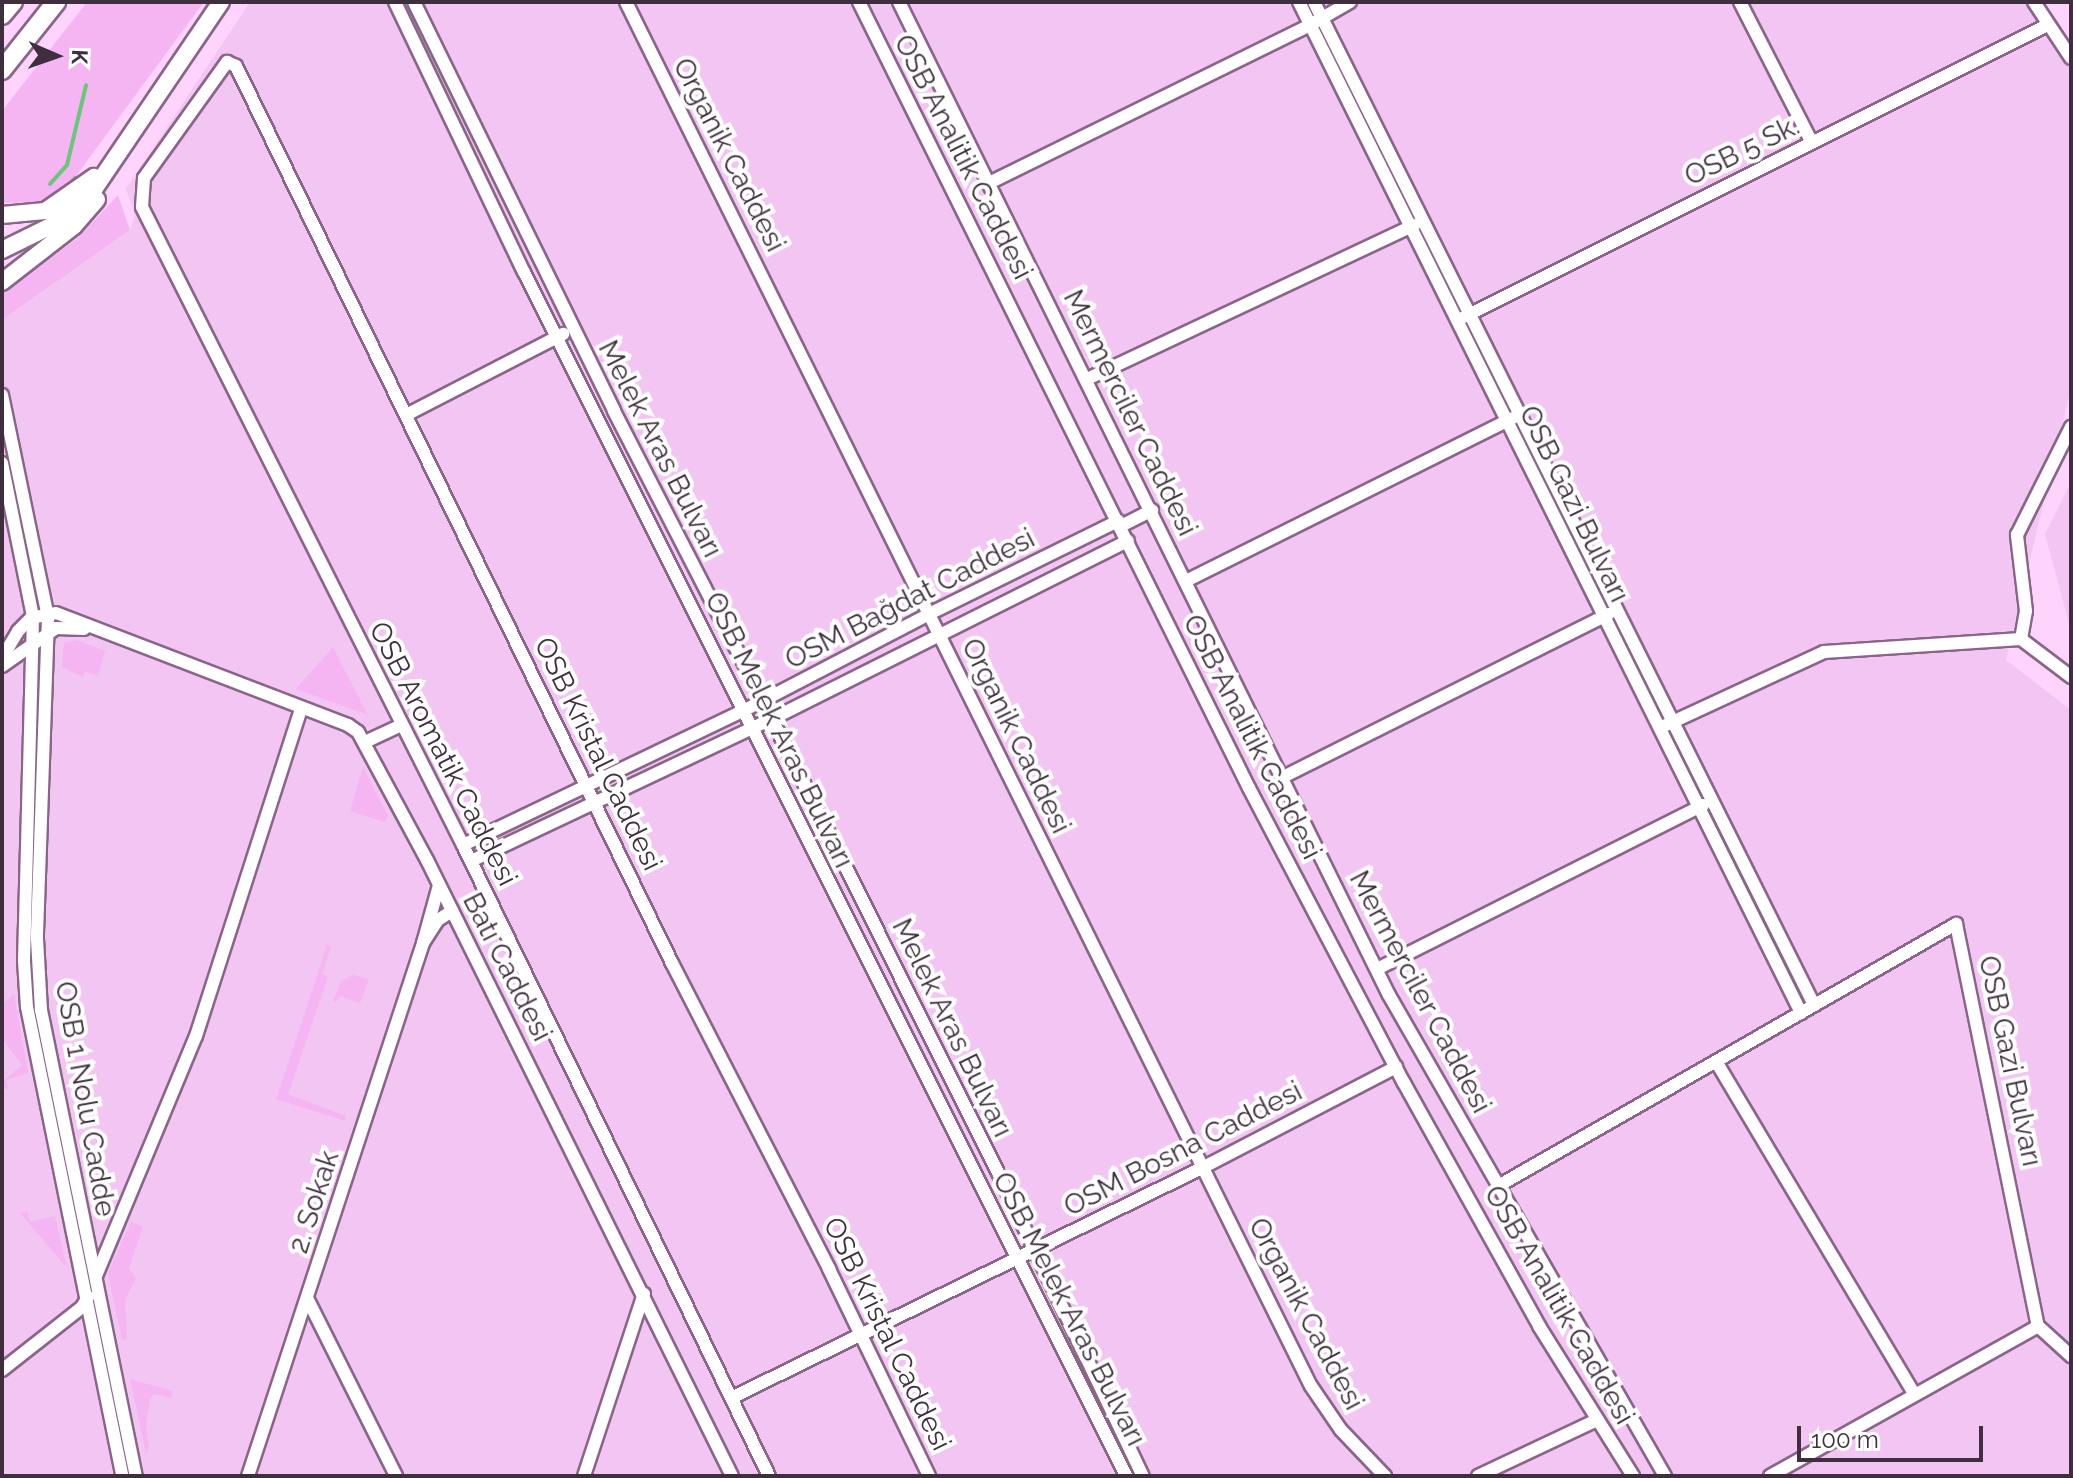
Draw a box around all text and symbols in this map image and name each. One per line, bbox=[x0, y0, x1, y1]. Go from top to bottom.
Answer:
north arrow bbox=[16, 16, 96, 96]
street label: OSB Analitik Caddesi bbox=[887, 29, 1039, 285]
text: K bbox=[67, 49, 93, 65]
street label: Organik Caddesi bbox=[666, 53, 792, 257]
street label: OSB 5 Sk. bbox=[1679, 109, 1805, 193]
street label: Mermerciler Caddesi bbox=[1056, 284, 1204, 542]
street label: Melek Aras Bulvarı bbox=[591, 335, 729, 563]
street label: OSB Gazi Bulvarı bbox=[1512, 400, 1636, 608]
street label: OSM Bağdat Caddesi bbox=[780, 522, 1040, 676]
street label: OSB Melek Aras Bulvarı bbox=[697, 586, 861, 874]
street label: OSB Analitik Caddesi bbox=[1176, 609, 1328, 865]
street label: OSB Aromatik Caddesi bbox=[362, 616, 524, 892]
street label: OSB Kristal Caddesi bbox=[527, 632, 669, 876]
street label: Organik Caddesi bbox=[954, 633, 1078, 839]
street label: Mermerciler Caddesi bbox=[1342, 865, 1498, 1119]
street label: Batı Caddesi bbox=[455, 887, 559, 1047]
street label: Melek Aras Bulvarı bbox=[884, 913, 1020, 1143]
street label: OSB Gazi Bulvarı bbox=[1971, 953, 2049, 1169]
street label: OSB 1 Nolu Cadde bbox=[48, 979, 122, 1219]
street label: OSM Bosna Caddesi bbox=[1058, 1074, 1308, 1224]
street label: 2. Sokak bbox=[282, 1147, 346, 1257]
street label: OSB Melek Aras Bulvarı bbox=[985, 1166, 1153, 1452]
street label: OSB Analitik Caddesi bbox=[1477, 1179, 1641, 1431]
street label: OSB Kristal Caddesi bbox=[816, 1212, 958, 1456]
street label: Organik Caddesi bbox=[1241, 1212, 1371, 1416]
scale bar bbox=[1801, 1410, 1987, 1460]
text: 100 m bbox=[1811, 1425, 1879, 1454]

